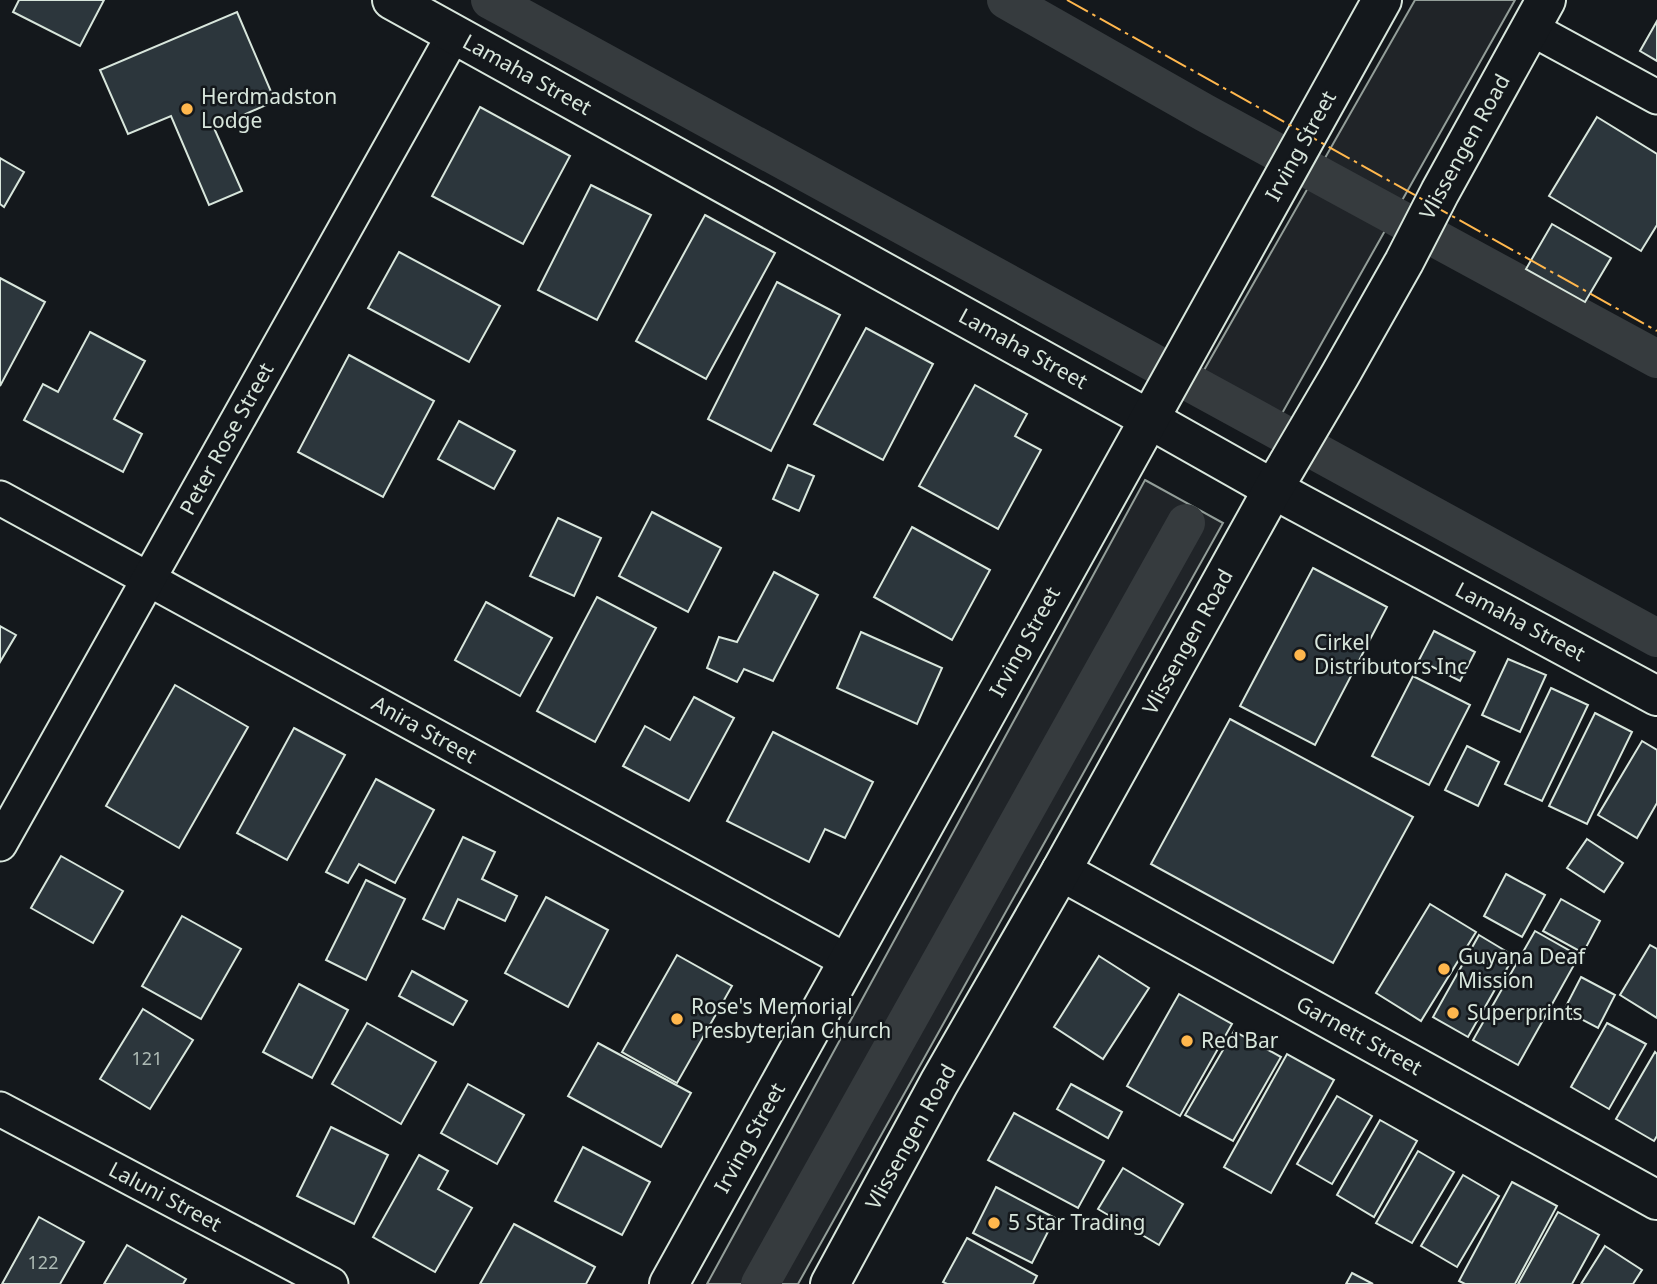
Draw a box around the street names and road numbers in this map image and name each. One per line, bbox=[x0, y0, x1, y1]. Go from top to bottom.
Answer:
street label: Lamaha Street bbox=[458, 27, 597, 121]
street label: Vlissengen Road bbox=[1413, 69, 1516, 224]
street label: Irving Street bbox=[1258, 85, 1342, 206]
street label: Lamaha Street bbox=[954, 301, 1093, 395]
street label: Peter Rose Street bbox=[173, 357, 280, 520]
street label: Vlissengen Road bbox=[1136, 564, 1239, 719]
street label: Lamaha Street bbox=[1451, 575, 1591, 667]
street label: Irving Street bbox=[982, 581, 1066, 702]
street label: Anira Street bbox=[367, 689, 482, 770]
street label: Garnett Street bbox=[1292, 989, 1428, 1081]
street label: Vlissengen Road bbox=[859, 1059, 962, 1214]
street label: Irving Street bbox=[707, 1077, 791, 1198]
street label: Laluni Street bbox=[104, 1155, 227, 1238]

